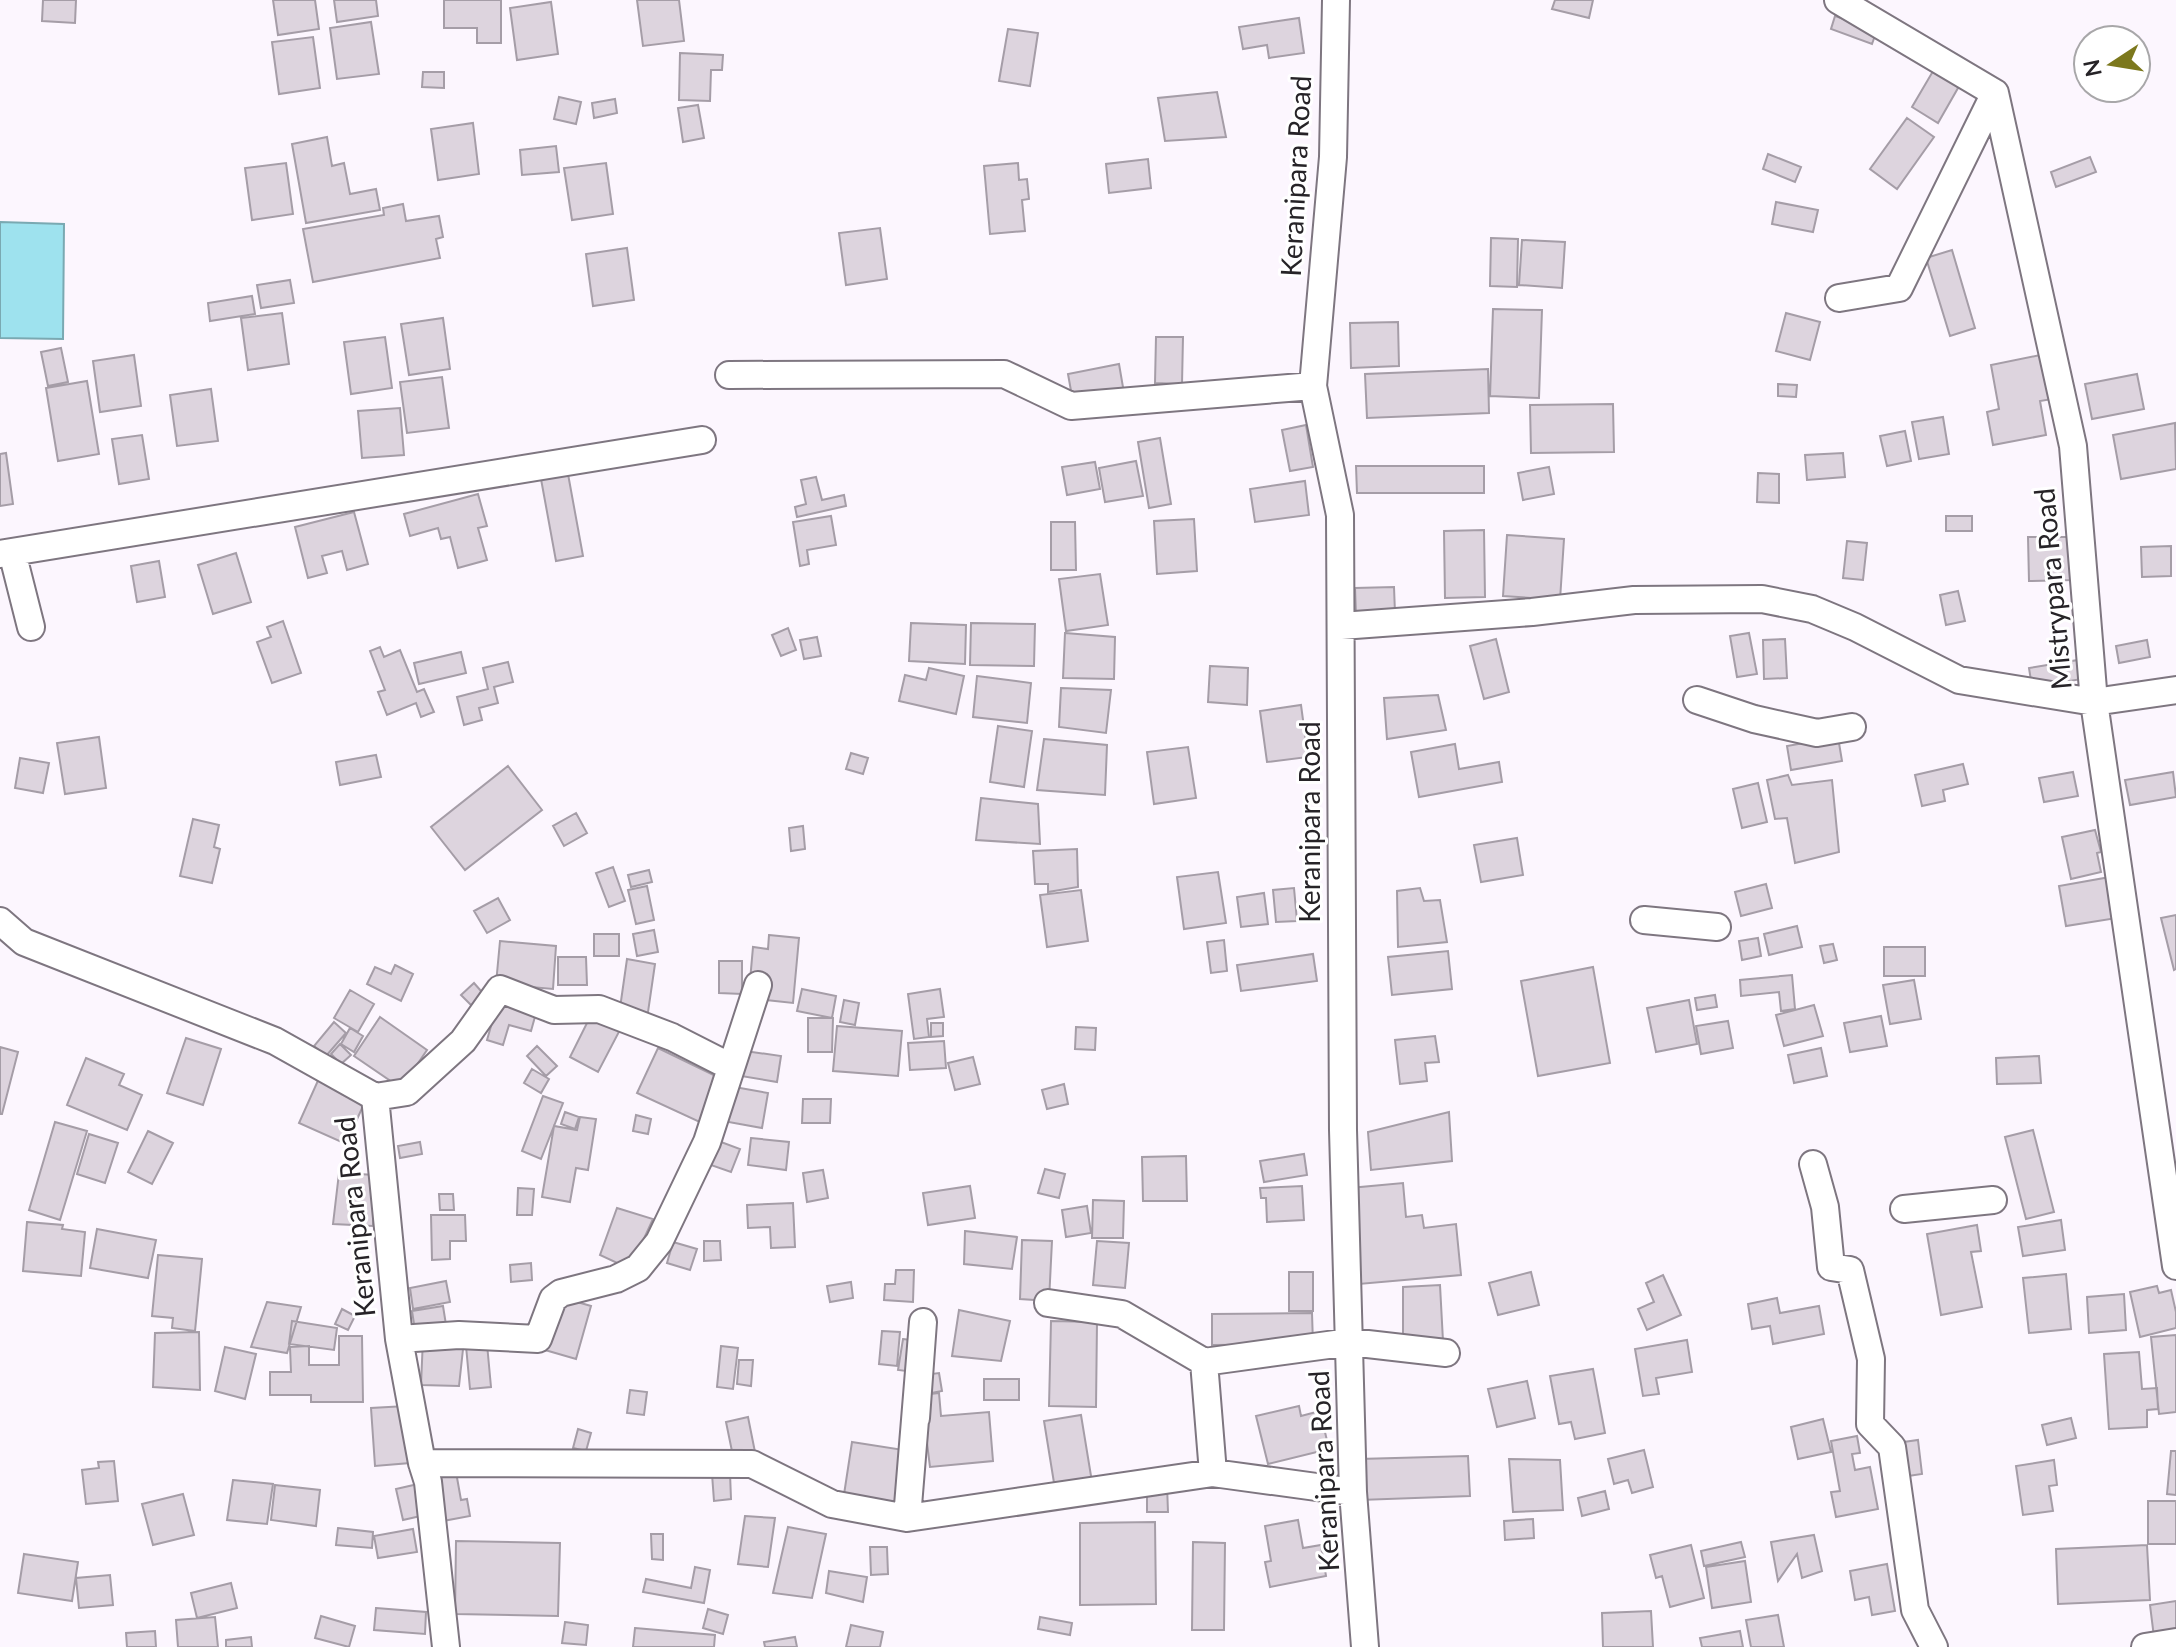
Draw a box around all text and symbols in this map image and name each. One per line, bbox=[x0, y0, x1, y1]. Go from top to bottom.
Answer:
north arrow bbox=[2072, 24, 2152, 104]
text: N bbox=[2077, 57, 2107, 79]
street label: Keranipara Road bbox=[1273, 75, 1317, 277]
street label: Mistrypara Road bbox=[2026, 487, 2078, 691]
street label: Keranipara Road bbox=[1292, 721, 1326, 923]
street label: Keranipara Road bbox=[327, 1115, 381, 1319]
street label: Keranipara Road bbox=[1301, 1370, 1345, 1572]

